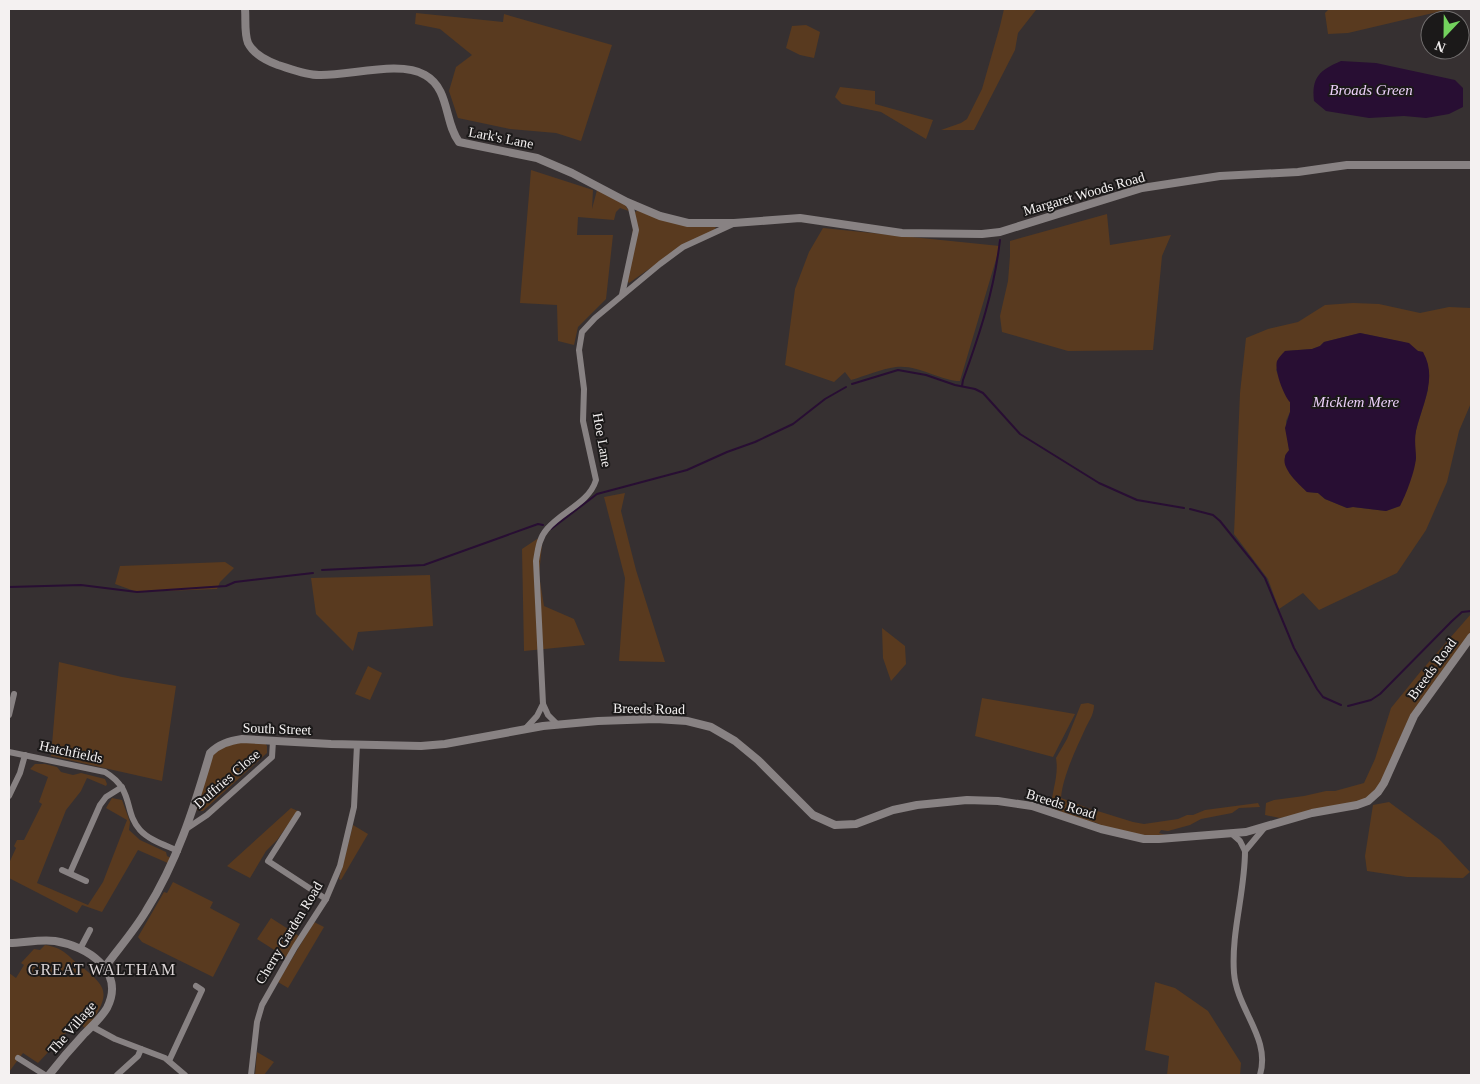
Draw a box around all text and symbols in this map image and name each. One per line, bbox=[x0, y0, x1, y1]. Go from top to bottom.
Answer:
north arrow bbox=[1420, 10, 1470, 60]
text: N bbox=[1433, 38, 1448, 55]
water label: Broads Green bbox=[1329, 82, 1413, 98]
street label: Lark's Lane bbox=[467, 124, 535, 152]
street label: Margaret Woods Road bbox=[1021, 169, 1147, 219]
water label: Micklem Mere bbox=[1312, 394, 1400, 410]
street label: Hoe Lane bbox=[590, 412, 614, 468]
street label: Breeds Road bbox=[1405, 635, 1459, 703]
street label: Breeds Road bbox=[613, 701, 685, 717]
street label: South Street bbox=[242, 720, 312, 738]
street label: Hatchfields bbox=[38, 738, 104, 766]
street label: Duffries Close bbox=[191, 747, 263, 811]
street label: Breeds Road bbox=[1024, 786, 1098, 822]
street label: Cherry Garden Road bbox=[253, 879, 325, 987]
district label: GREAT WALTHAM bbox=[28, 961, 176, 978]
street label: The Village bbox=[45, 998, 99, 1058]

